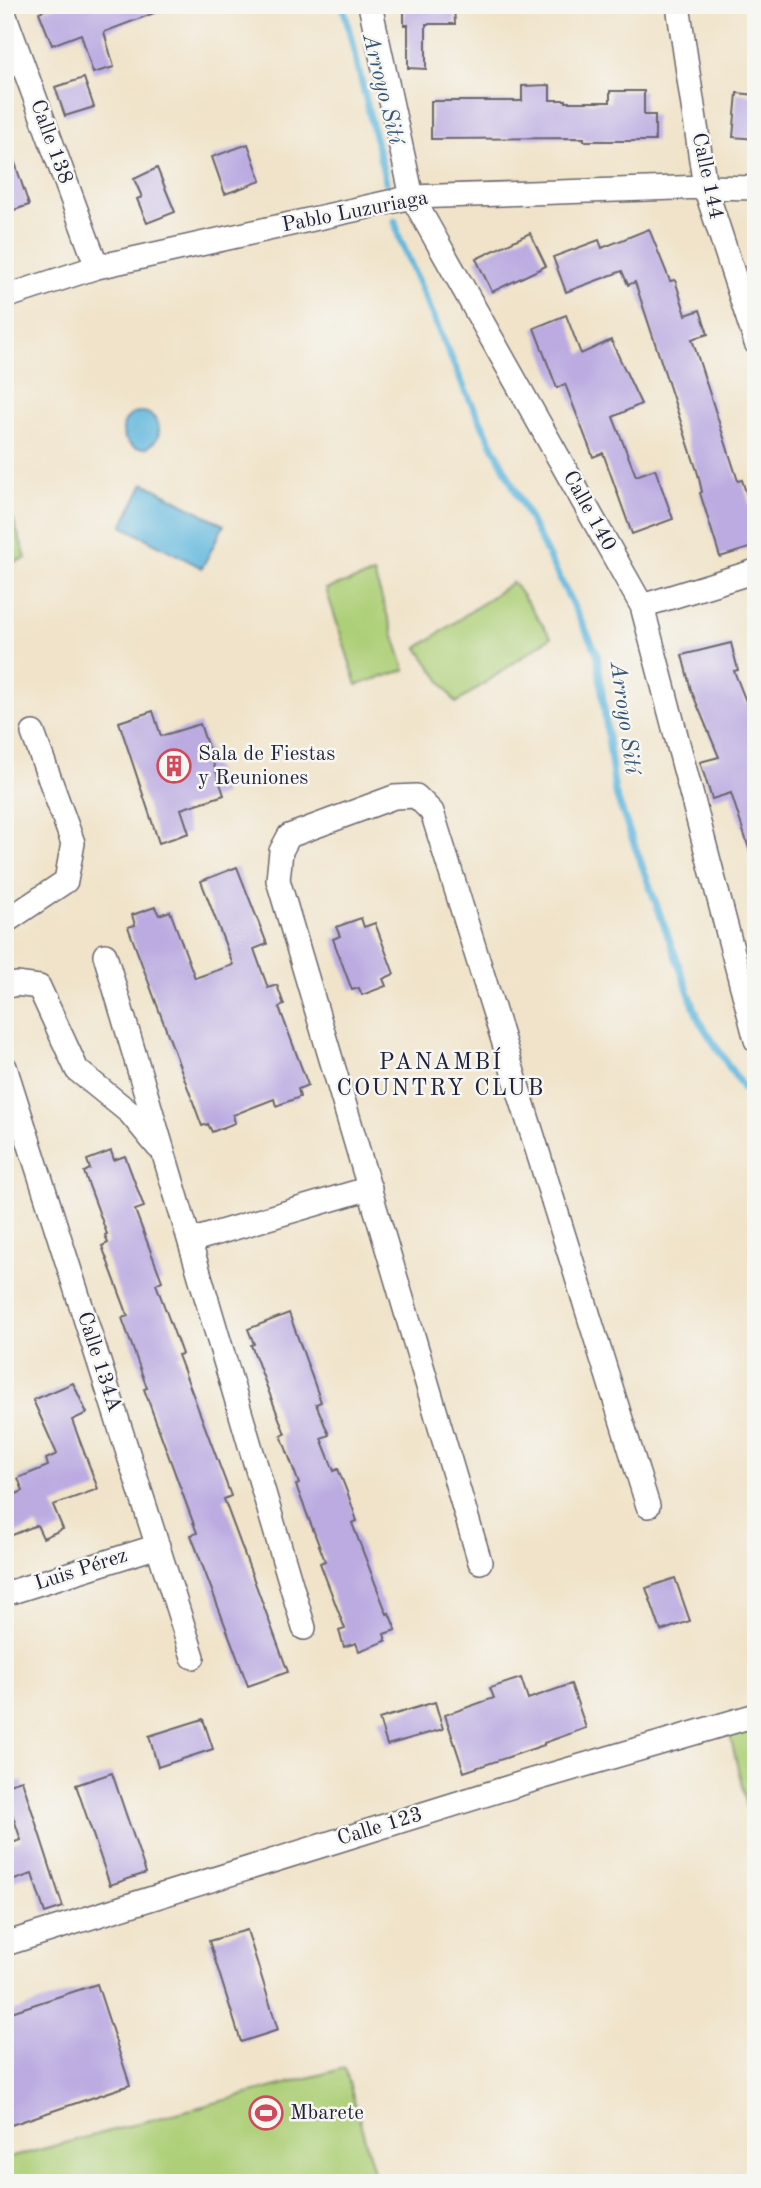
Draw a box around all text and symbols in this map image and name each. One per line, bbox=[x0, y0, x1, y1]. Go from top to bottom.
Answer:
water label: Arroyo Sití bbox=[357, 29, 408, 149]
street label: Calle 138 bbox=[26, 97, 76, 187]
street label: Calle 144 bbox=[688, 131, 726, 221]
street label: Pablo Luzuriaga bbox=[280, 188, 430, 236]
street label: Calle 140 bbox=[559, 467, 619, 555]
water label: Arroyo Sití bbox=[604, 658, 645, 778]
place label: Sala de Fiestas y Reuniones bbox=[198, 744, 335, 789]
building icon: Sala de Fiestas y Reuniones bbox=[155, 747, 193, 785]
district label: PANAMBÍ COUNTRY CLUB bbox=[337, 1047, 545, 1100]
street label: Calle 134A bbox=[73, 1309, 125, 1415]
street label: Luis Pérez bbox=[32, 1545, 130, 1595]
street label: Calle 123 bbox=[335, 1804, 425, 1850]
sports icon: Mbarete bbox=[247, 2094, 285, 2132]
place label: Mbarete bbox=[290, 2103, 364, 2124]

